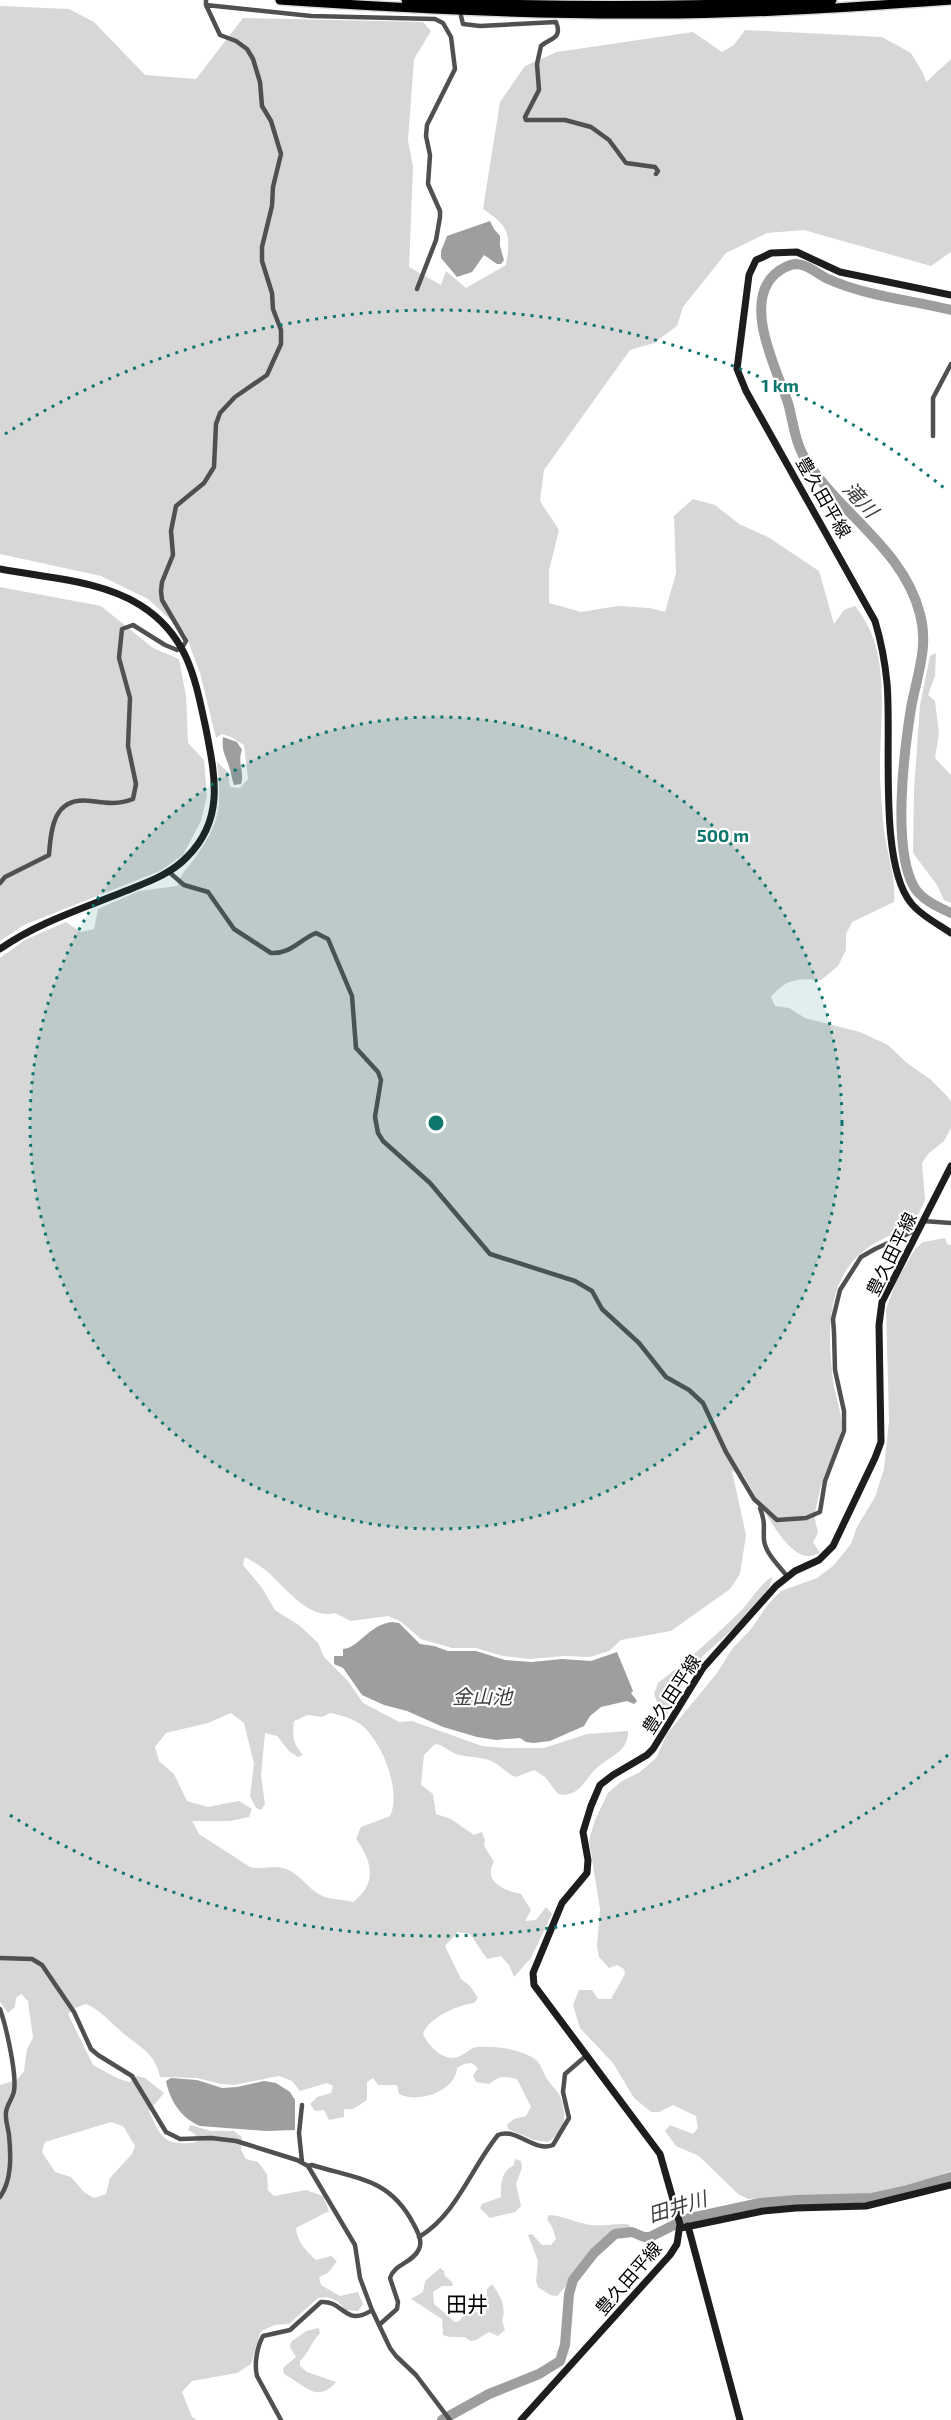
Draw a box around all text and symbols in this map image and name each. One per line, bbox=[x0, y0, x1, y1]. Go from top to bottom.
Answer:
text: 1 km bbox=[761, 374, 799, 396]
street label: 豊久田平線 bbox=[792, 453, 856, 541]
water label: 滝川 bbox=[839, 476, 885, 523]
text: 500 m bbox=[697, 824, 749, 846]
centre of rings bbox=[426, 1113, 446, 1133]
street label: 豊久田平線 bbox=[861, 1209, 921, 1299]
street label: 豊久田平線 bbox=[637, 1650, 705, 1738]
water label: 金山池 bbox=[452, 1684, 514, 1708]
water label: 田井川 bbox=[645, 2185, 711, 2226]
street label: 豊久田平線 bbox=[590, 2237, 666, 2319]
district label: 田井 bbox=[446, 2291, 488, 2316]

